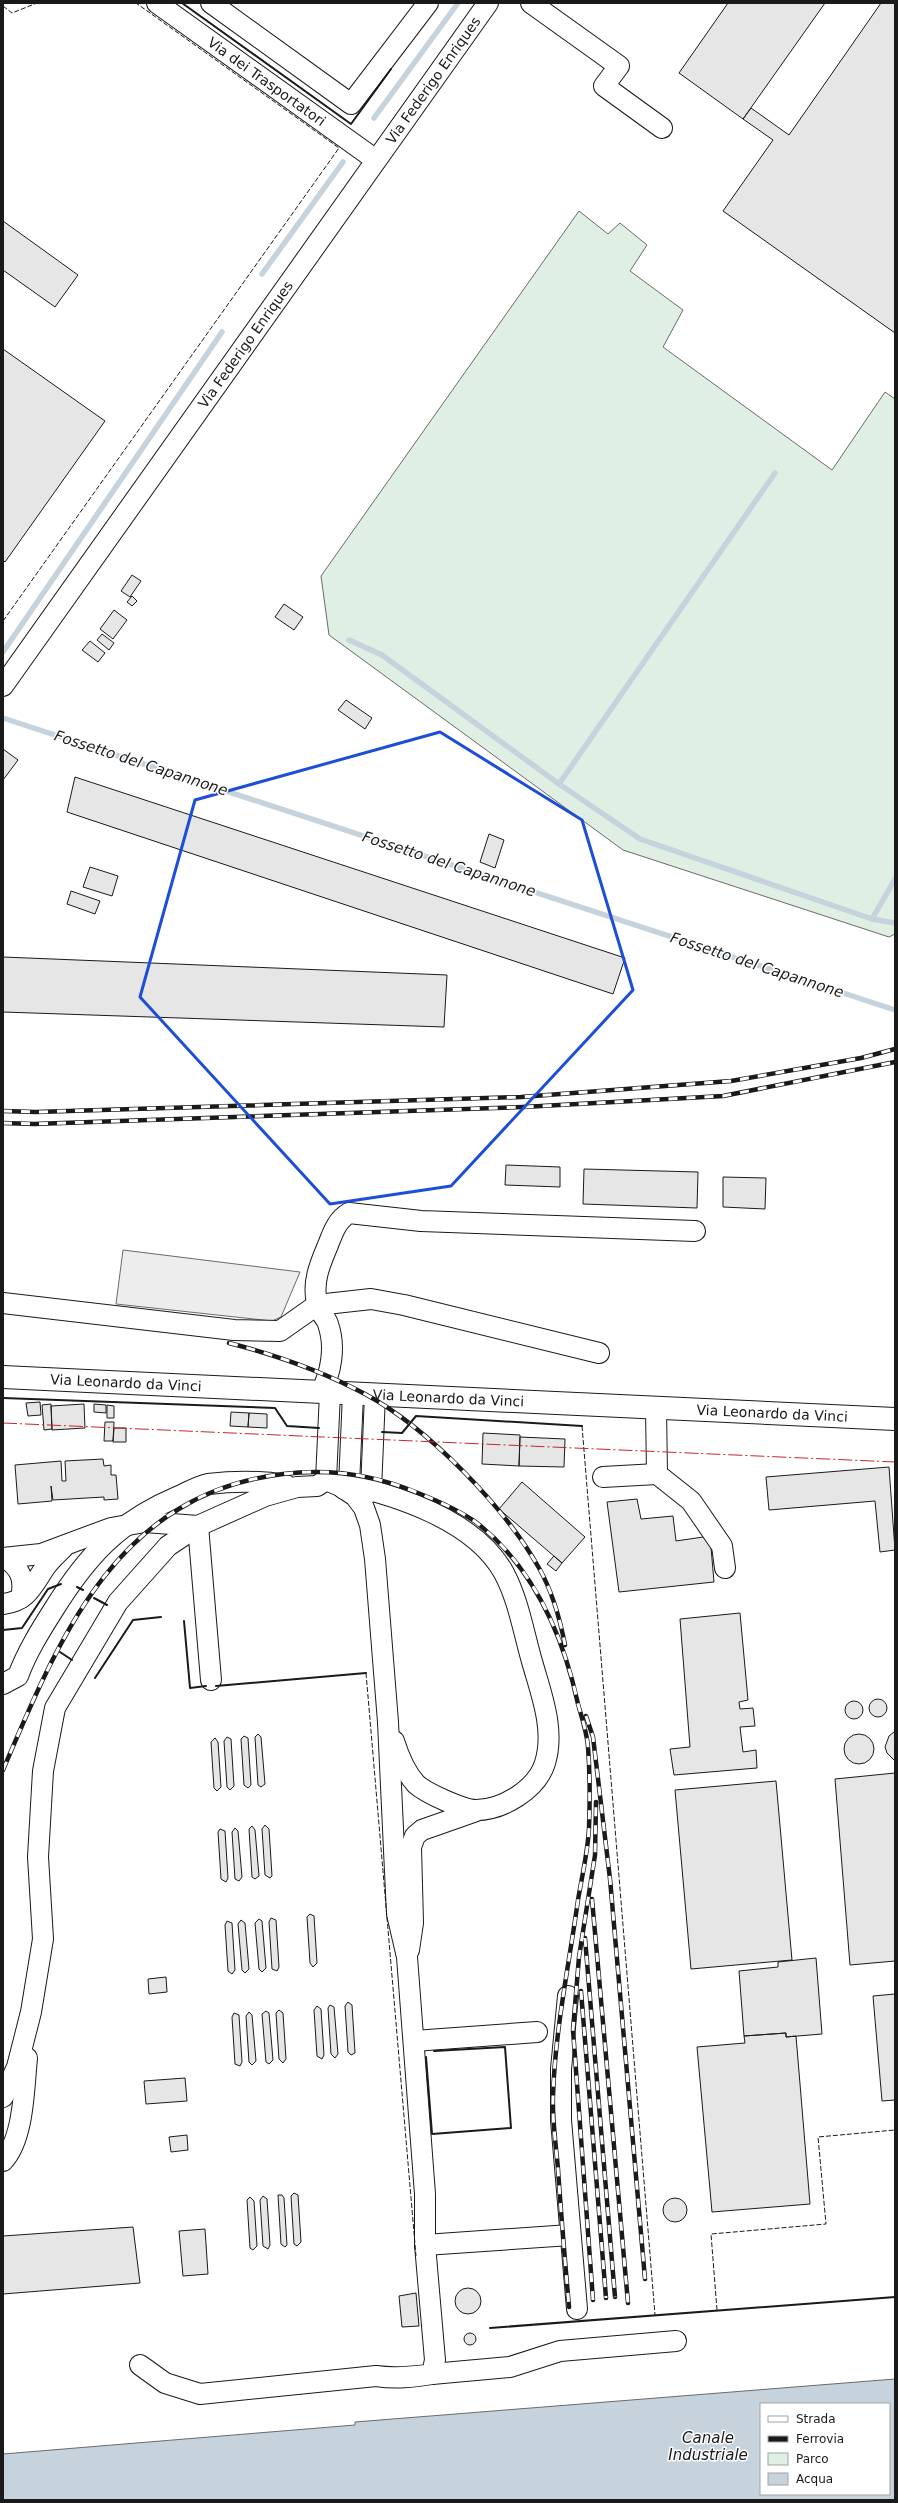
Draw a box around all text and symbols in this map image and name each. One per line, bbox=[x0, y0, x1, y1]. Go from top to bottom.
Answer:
street label: Via Federigo Enriques bbox=[383, 13, 484, 147]
street label: Via dei Trasportatori bbox=[205, 34, 329, 129]
street label: Via Federigo Enriques bbox=[195, 278, 296, 411]
water label: Fossetto del Capannone bbox=[52, 726, 230, 800]
water label: Fossetto del Capannone bbox=[360, 827, 538, 901]
water label: Fossetto del Capannone bbox=[668, 928, 846, 1002]
street label: Via Leonardo da Vinci bbox=[50, 1371, 202, 1394]
street label: Via Leonardo da Vinci bbox=[372, 1386, 525, 1410]
street label: Via Leonardo da Vinci bbox=[696, 1402, 848, 1425]
legend bbox=[760, 2403, 890, 2495]
text: Strada bbox=[796, 2412, 836, 2426]
water label: Canale Industriale bbox=[668, 2429, 748, 2464]
text: Ferrovia bbox=[796, 2432, 844, 2446]
text: Parco bbox=[796, 2452, 829, 2466]
text: Acqua bbox=[796, 2472, 833, 2486]

